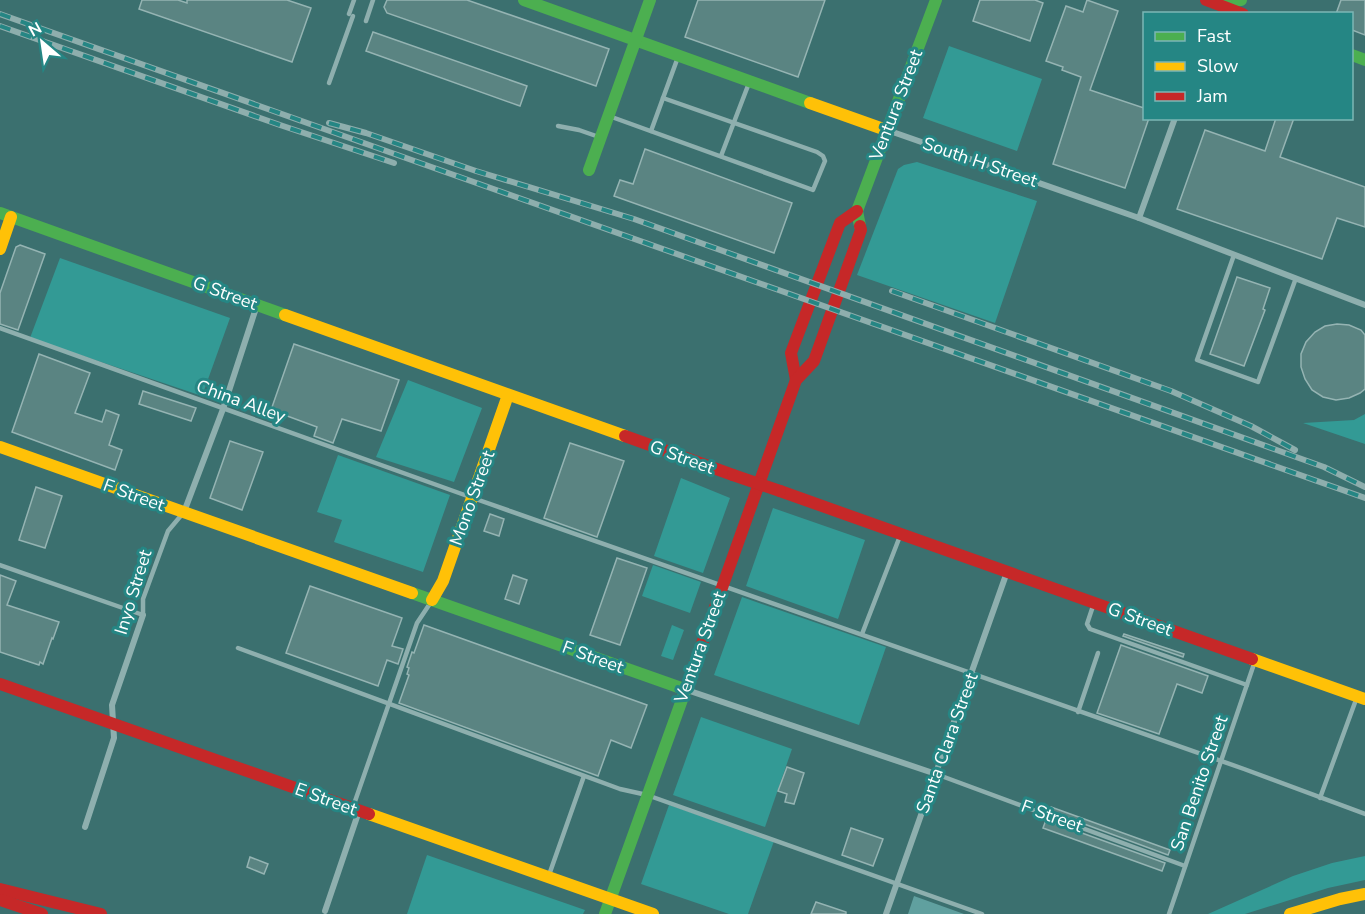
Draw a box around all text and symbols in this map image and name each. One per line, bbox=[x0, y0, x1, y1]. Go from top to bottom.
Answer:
north arrow bbox=[12, 12, 72, 72]
legend bbox=[1143, 12, 1353, 120]
text: N bbox=[25, 17, 46, 42]
text: Fast bbox=[1197, 24, 1232, 48]
street label: Ventura Street bbox=[863, 45, 928, 165]
text: Slow bbox=[1197, 54, 1238, 78]
text: Jam bbox=[1196, 84, 1228, 108]
street label: South H Street bbox=[919, 131, 1041, 193]
street label: G Street bbox=[190, 270, 261, 316]
street label: China Alley bbox=[193, 374, 290, 428]
street label: G Street bbox=[647, 434, 718, 480]
street label: Mono Street bbox=[444, 447, 501, 549]
street label: F Street bbox=[100, 473, 169, 517]
street label: Inyo Street bbox=[109, 546, 157, 637]
street label: Ventura Street bbox=[668, 587, 732, 707]
street label: G Street bbox=[1105, 596, 1176, 642]
street label: F Street bbox=[559, 635, 628, 679]
street label: Santa Clara Street bbox=[910, 669, 984, 817]
street label: San Benito Street bbox=[1165, 712, 1234, 854]
street label: E Street bbox=[292, 777, 361, 821]
street label: F Street bbox=[1018, 794, 1087, 838]

